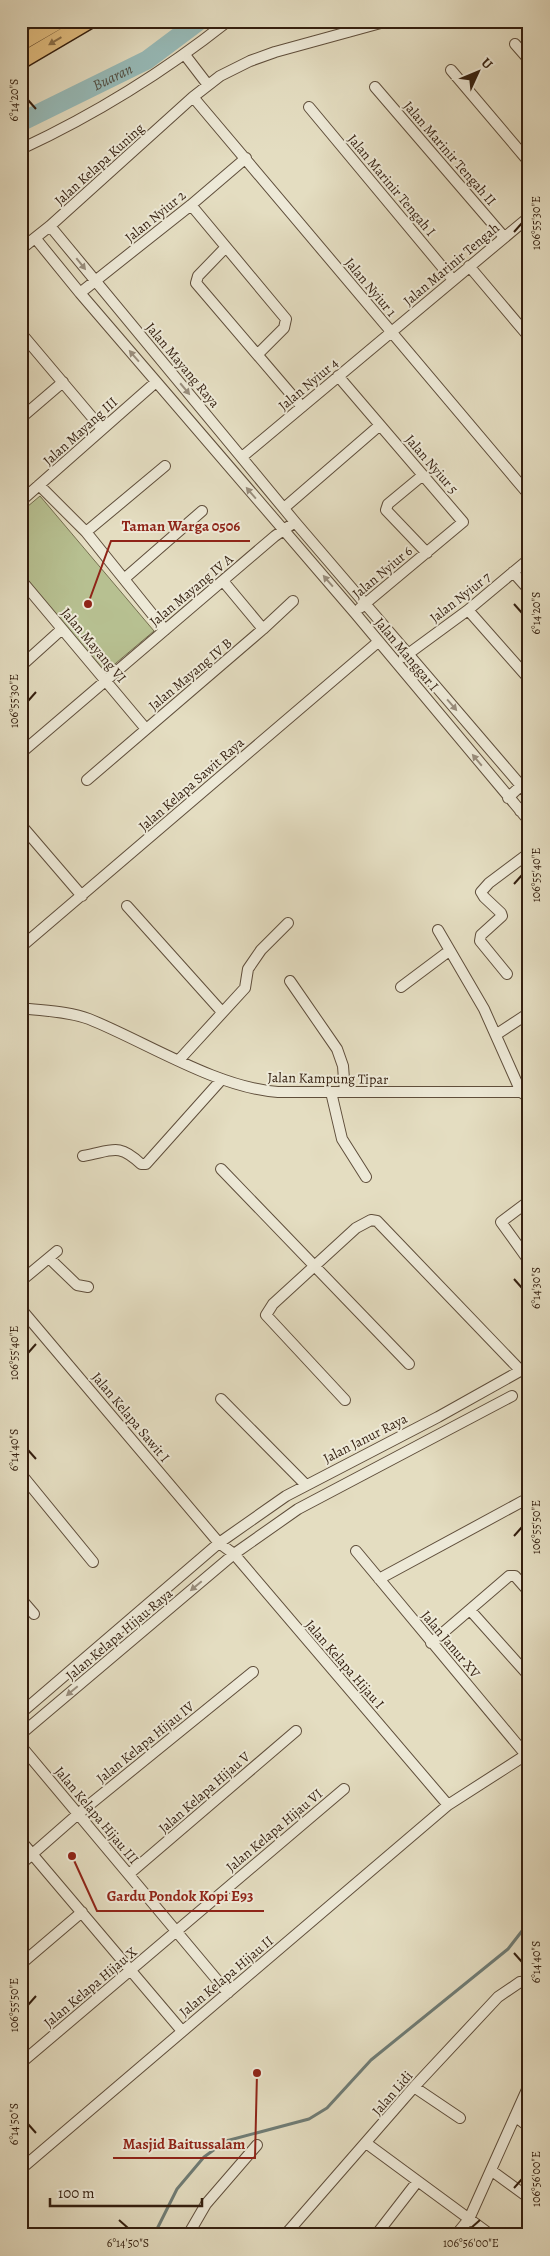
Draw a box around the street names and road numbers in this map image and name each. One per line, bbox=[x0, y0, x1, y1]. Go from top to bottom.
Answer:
street label: Jalan Marinir Tengah II bbox=[399, 97, 500, 210]
street label: Jalan Kelapa Kuning bbox=[50, 119, 148, 210]
street label: Jalan Marinir Tengah I bbox=[343, 130, 440, 240]
street label: Jalan Nyiur 2 bbox=[121, 186, 190, 247]
street label: Jalan Marinir Tengah bbox=[399, 218, 504, 310]
street label: Jalan Nyiur 1 bbox=[340, 254, 401, 321]
street label: Jalan Mayang Raya bbox=[141, 319, 224, 412]
street label: Jalan Nyiur 4 bbox=[274, 354, 342, 415]
street label: Jalan Mayang III bbox=[39, 393, 122, 470]
street label: Jalan Nyiur 5 bbox=[401, 431, 463, 498]
street label: Jalan Nyiur 6 bbox=[348, 542, 416, 603]
street label: Jalan Mayang IV A bbox=[146, 549, 238, 631]
street label: Jalan Nyiur 7 bbox=[426, 568, 495, 627]
street label: Jalan Mayang VI bbox=[57, 604, 131, 687]
street label: Jalan Manggar I bbox=[370, 614, 443, 695]
street label: Jalan Mayang IV B bbox=[144, 634, 236, 715]
street label: Jalan Kelapa Sawit Raya bbox=[135, 733, 248, 836]
street label: Jalan Kampung Tipar bbox=[267, 1068, 389, 1089]
street label: Jalan Kelapa Sawit I bbox=[87, 1368, 174, 1466]
street label: Jalan Janur Raya bbox=[320, 1409, 411, 1468]
street label: Jalan Kelapa Hijau Raya bbox=[62, 1584, 177, 1685]
street label: Jalan Janur XV bbox=[417, 1606, 485, 1683]
street label: Jalan Kelapa Hijau I bbox=[301, 1616, 389, 1713]
street label: Jalan Kelapa Hijau IV bbox=[92, 1697, 199, 1788]
street label: Jalan Kelapa Hijau V bbox=[154, 1747, 255, 1837]
street label: Jalan Kelapa Hijau III bbox=[50, 1762, 143, 1868]
street label: Jalan Kelapa Hijau VI bbox=[222, 1784, 327, 1876]
street label: Jalan Kelapa Hijau II bbox=[175, 1931, 277, 2021]
street label: Jalan Kelapa Hijau X bbox=[40, 1942, 142, 2032]
street label: Jalan Lidi bbox=[368, 2067, 417, 2120]

